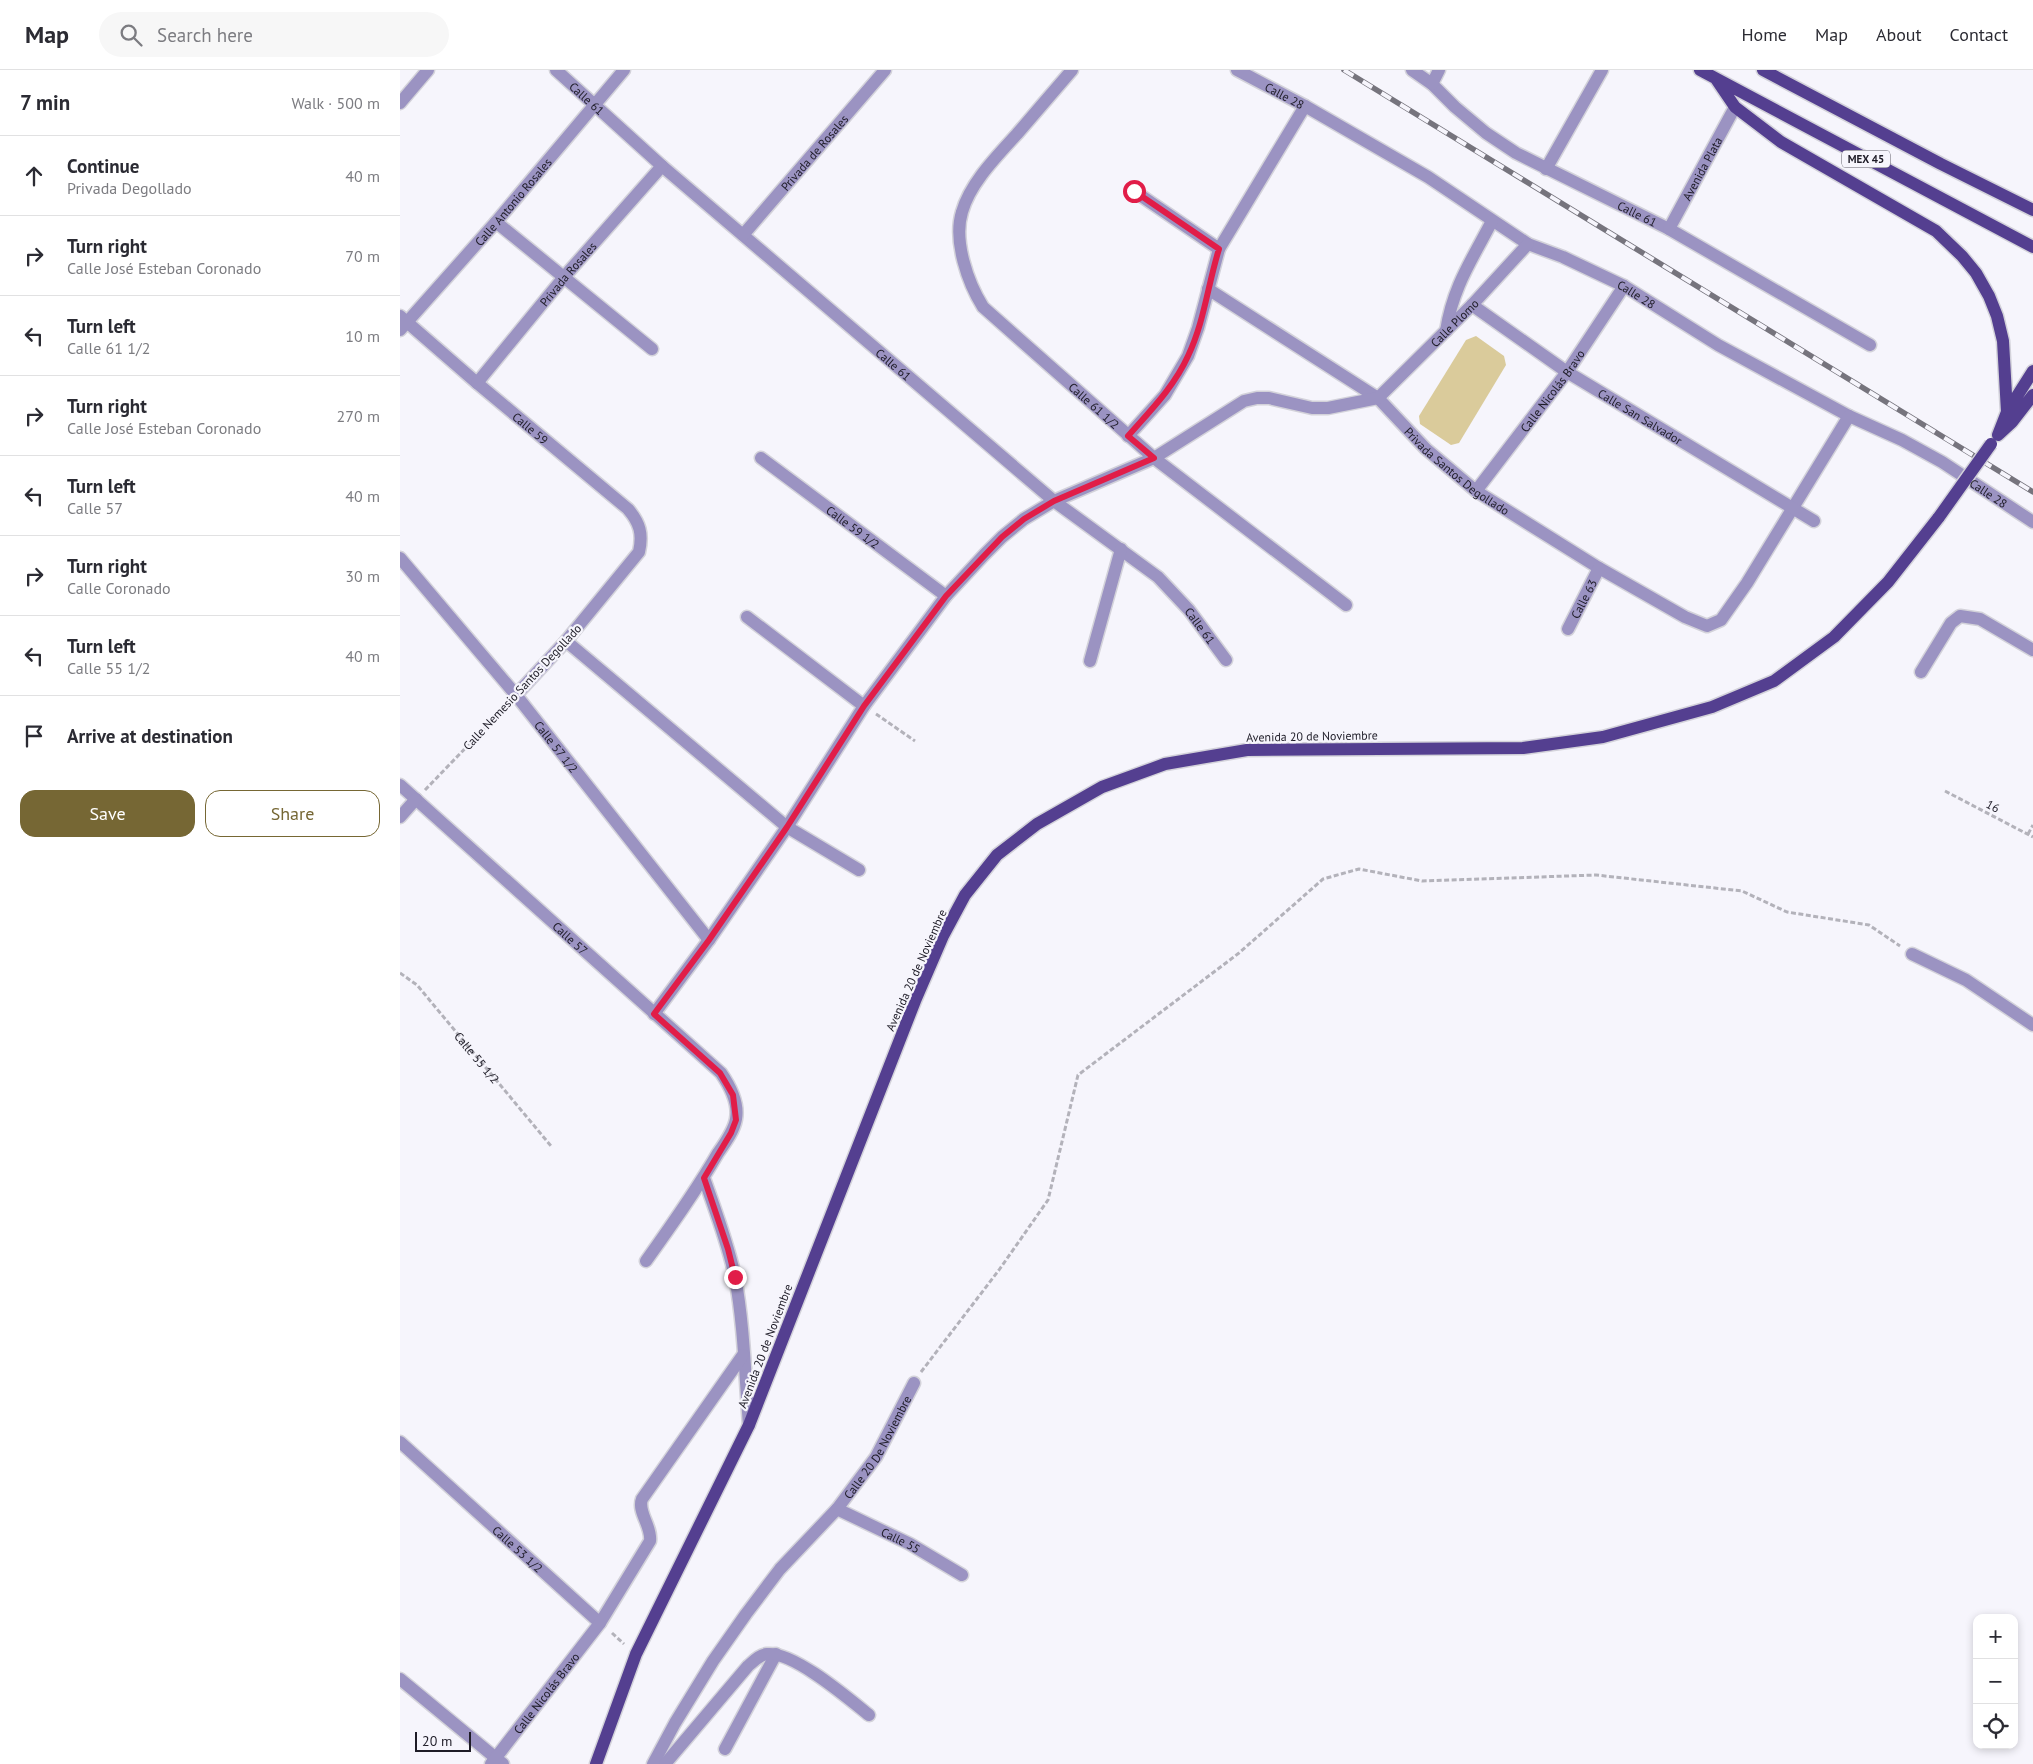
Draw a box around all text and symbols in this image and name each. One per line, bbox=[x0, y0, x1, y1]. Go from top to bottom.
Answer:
search box bbox=[99, 12, 449, 57]
text: Map bbox=[25, 19, 69, 50]
icon: search bbox=[117, 21, 145, 49]
text: Search here bbox=[157, 23, 253, 47]
text: Home bbox=[1741, 23, 1787, 46]
text: Map bbox=[1815, 23, 1848, 46]
text: About bbox=[1876, 23, 1922, 46]
text: Contact bbox=[1950, 23, 2008, 46]
street label: Calle 61 bbox=[567, 79, 608, 118]
street label: Calle 28 bbox=[1263, 79, 1307, 112]
text: 7 min bbox=[20, 89, 70, 116]
text: Walk · 500 m bbox=[291, 93, 380, 113]
street label: Privada de Rosales bbox=[777, 111, 851, 193]
street label: Avenida Plata bbox=[1679, 134, 1725, 203]
road number: MEX 45 bbox=[1842, 150, 1890, 168]
text: Continue bbox=[67, 154, 139, 178]
street label: Calle Antonio Rosales bbox=[471, 155, 554, 249]
icon: ahead bbox=[20, 162, 48, 190]
text: 40 m bbox=[345, 166, 380, 186]
text: Privada Degollado bbox=[67, 178, 192, 198]
route start bbox=[1123, 180, 1146, 203]
street label: Calle 61 bbox=[1615, 197, 1660, 229]
text: Turn right bbox=[67, 234, 147, 258]
street label: Privada Rosales bbox=[536, 239, 599, 309]
icon: right bbox=[20, 242, 48, 270]
text: 70 m bbox=[345, 246, 380, 266]
text: Calle José Esteban Coronado bbox=[67, 258, 261, 278]
street label: Calle 28 bbox=[1615, 277, 1658, 311]
street label: Calle Plomo bbox=[1427, 296, 1482, 350]
text: Turn left bbox=[67, 314, 136, 338]
icon: left bbox=[20, 322, 48, 350]
text: 10 m bbox=[345, 326, 380, 346]
text: Calle 61 1/2 bbox=[67, 338, 150, 358]
street label: Calle 61 bbox=[873, 345, 915, 384]
street label: Calle Nicolás Bravo bbox=[1517, 347, 1587, 435]
street label: Calle 61 1/2 bbox=[1066, 379, 1123, 432]
street label: Calle San Salvador bbox=[1596, 385, 1685, 447]
text: Turn right bbox=[67, 394, 147, 418]
icon: right bbox=[20, 402, 48, 430]
text: 270 m bbox=[337, 406, 380, 426]
street label: Calle 59 bbox=[510, 409, 552, 447]
text: Calle José Esteban Coronado bbox=[67, 418, 261, 438]
street label: Privada Santos Degollado bbox=[1402, 424, 1512, 518]
text: Turn left bbox=[67, 474, 136, 498]
street label: Calle 28 bbox=[1967, 475, 2010, 511]
icon: left bbox=[20, 482, 48, 510]
text: 40 m bbox=[345, 486, 380, 506]
text: Calle 57 bbox=[67, 498, 123, 518]
street label: Calle 59 1/2 bbox=[824, 502, 883, 551]
text: Turn right bbox=[67, 554, 147, 578]
icon: right bbox=[20, 562, 48, 590]
text: 30 m bbox=[345, 566, 380, 586]
street label: Calle 63 bbox=[1567, 577, 1600, 621]
text: Calle Coronado bbox=[67, 578, 171, 598]
street label: Calle 61 bbox=[1182, 604, 1219, 647]
street label: Calle Nemesio Santos Degollado bbox=[460, 621, 584, 753]
text: Turn left bbox=[67, 634, 136, 658]
icon: left bbox=[20, 642, 48, 670]
text: 40 m bbox=[345, 646, 380, 666]
text: Calle 55 1/2 bbox=[67, 658, 150, 678]
street label: Calle 57 1/2 bbox=[531, 717, 582, 775]
icon: arrive bbox=[20, 722, 48, 750]
text: Arrive at destination bbox=[67, 724, 233, 748]
street label: Avenida 20 de Noviembre bbox=[1246, 727, 1378, 745]
button: Save bbox=[20, 790, 195, 837]
button: Share bbox=[205, 790, 380, 837]
street label: 16 bbox=[1984, 796, 2002, 816]
street label: Avenida 20 de Noviembre bbox=[882, 907, 950, 1033]
street label: Calle 57 bbox=[550, 918, 591, 958]
street label: Calle 55 1/2 bbox=[451, 1029, 503, 1086]
route end bbox=[724, 1266, 747, 1289]
street label: Avenida 20 de Noviembre bbox=[734, 1282, 796, 1410]
street label: Calle 20 De Noviembre bbox=[840, 1393, 914, 1502]
street label: Calle 53 1/2 bbox=[490, 1522, 546, 1575]
street label: Calle 55 bbox=[879, 1524, 923, 1556]
map controls bbox=[1973, 1614, 2018, 1749]
button: + bbox=[1973, 1614, 2018, 1659]
street label: Calle Nicolás Bravo bbox=[510, 1649, 582, 1736]
button: − bbox=[1973, 1659, 2018, 1704]
button: locate bbox=[1973, 1704, 2018, 1749]
scale bar bbox=[415, 1729, 471, 1752]
text: 20 m bbox=[422, 1732, 452, 1750]

